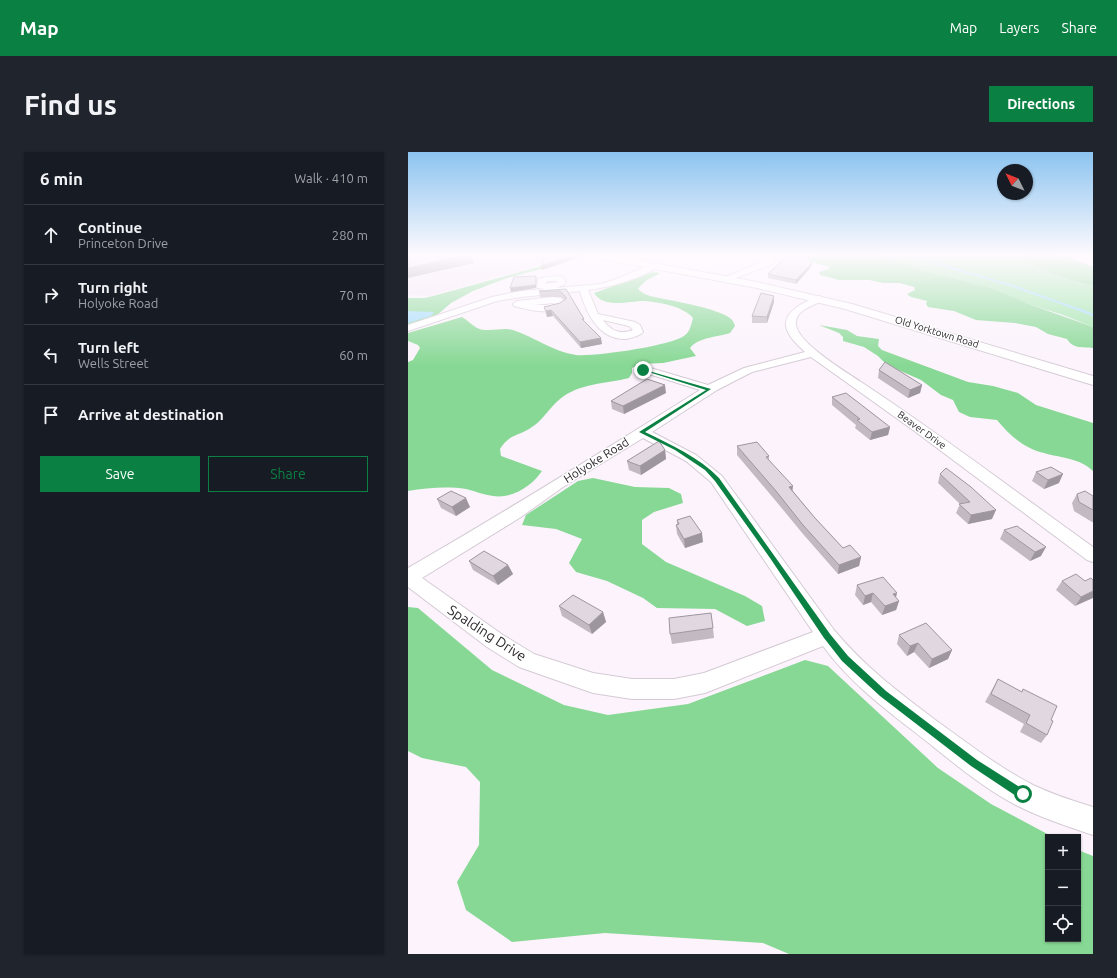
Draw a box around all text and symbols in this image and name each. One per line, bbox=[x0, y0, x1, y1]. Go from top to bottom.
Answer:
text: Map bbox=[20, 17, 59, 39]
text: Map bbox=[950, 20, 977, 36]
text: Layers bbox=[999, 20, 1039, 36]
text: Share bbox=[1061, 20, 1097, 36]
button: Directions bbox=[989, 86, 1093, 122]
text: Find us bbox=[24, 89, 117, 120]
north arrow bbox=[997, 164, 1033, 200]
text: 6 min bbox=[40, 169, 83, 188]
text: Walk · 410 m bbox=[294, 171, 368, 185]
text: Continue bbox=[78, 219, 142, 236]
icon: ahead bbox=[40, 224, 62, 246]
text: 280 m bbox=[332, 228, 368, 242]
text: Princeton Drive bbox=[78, 236, 168, 250]
text: Turn right bbox=[78, 279, 148, 296]
icon: right bbox=[40, 284, 62, 306]
text: 70 m bbox=[339, 288, 368, 302]
text: Holyoke Road bbox=[78, 296, 158, 310]
street label: Old Yorktown Road bbox=[894, 314, 980, 350]
text: Turn left bbox=[78, 339, 139, 356]
icon: left bbox=[40, 344, 62, 366]
text: 60 m bbox=[339, 348, 368, 362]
text: Wells Street bbox=[78, 356, 149, 370]
route end bbox=[634, 361, 652, 379]
icon: arrive bbox=[40, 404, 62, 426]
text: Arrive at destination bbox=[78, 406, 224, 423]
street label: Beaver Drive bbox=[896, 409, 948, 451]
street label: Holyoke Road bbox=[561, 435, 631, 485]
button: Save bbox=[40, 456, 200, 492]
button: Share bbox=[208, 456, 368, 492]
street label: Spalding Drive bbox=[445, 602, 529, 664]
route start bbox=[1014, 785, 1032, 803]
map controls bbox=[1045, 834, 1081, 942]
button: + bbox=[1045, 834, 1081, 870]
button: − bbox=[1045, 870, 1081, 906]
button: locate bbox=[1045, 906, 1081, 942]

